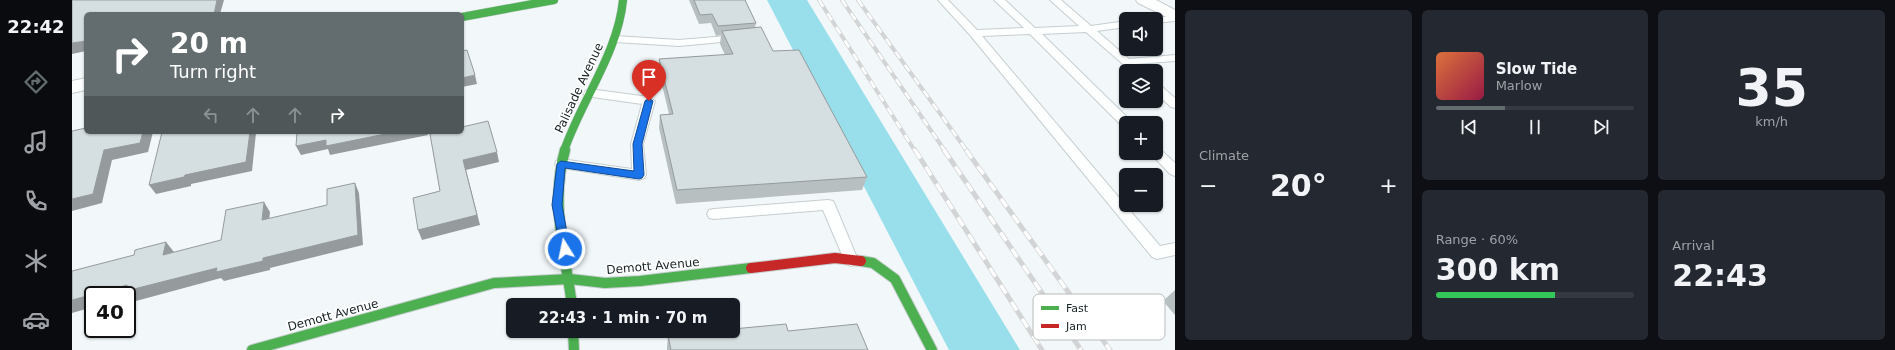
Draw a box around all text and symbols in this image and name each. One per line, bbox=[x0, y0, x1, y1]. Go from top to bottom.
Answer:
map controls bbox=[1119, 12, 1163, 212]
button: sound bbox=[1119, 12, 1163, 56]
text: 22:42 bbox=[7, 16, 65, 37]
text: 20 m bbox=[170, 27, 248, 60]
icon: right bbox=[104, 28, 156, 80]
street label: Palisade Avenue bbox=[552, 41, 606, 135]
text: 35 bbox=[1735, 58, 1808, 118]
pin bbox=[632, 60, 666, 101]
text: Slow Tide bbox=[1496, 60, 1577, 78]
text: Turn right bbox=[170, 61, 256, 82]
button: layers bbox=[1119, 64, 1163, 108]
icon: arrive bbox=[638, 66, 660, 88]
icon: directions bbox=[22, 68, 50, 96]
text: Marlow bbox=[1496, 78, 1542, 93]
icon: left bbox=[200, 104, 222, 126]
icon: ahead bbox=[242, 104, 264, 126]
icon: ahead bbox=[284, 104, 306, 126]
icon: right bbox=[326, 104, 348, 126]
text: km/h bbox=[1755, 114, 1788, 129]
button: + bbox=[1119, 116, 1163, 160]
icon: previous bbox=[1458, 116, 1480, 138]
icon: pause bbox=[1524, 116, 1546, 138]
icon: next bbox=[1590, 116, 1612, 138]
icon: music bbox=[22, 128, 50, 156]
text: Climate bbox=[1199, 148, 1249, 163]
button: − bbox=[1119, 168, 1163, 212]
text: 20° bbox=[1270, 168, 1327, 203]
text: − bbox=[1199, 173, 1217, 198]
text: + bbox=[1379, 173, 1398, 198]
icon: phone bbox=[22, 187, 50, 215]
position arrow bbox=[544, 228, 586, 270]
text: Range · 60% bbox=[1436, 232, 1518, 247]
text: Arrival bbox=[1672, 238, 1715, 253]
icon: climate bbox=[22, 247, 50, 275]
text: 300 km bbox=[1436, 252, 1560, 287]
street label: Demott Avenue bbox=[606, 255, 700, 277]
text: 22:43 bbox=[1672, 258, 1768, 293]
speed limit sign: 40 bbox=[84, 286, 136, 338]
legend bbox=[1033, 294, 1165, 340]
street label: Demott Avenue bbox=[286, 296, 380, 334]
text: Fast bbox=[1066, 302, 1089, 315]
icon: car bbox=[22, 306, 50, 334]
text: 22:43 · 1 min · 70 m bbox=[539, 309, 707, 327]
text: Jam bbox=[1065, 320, 1087, 333]

